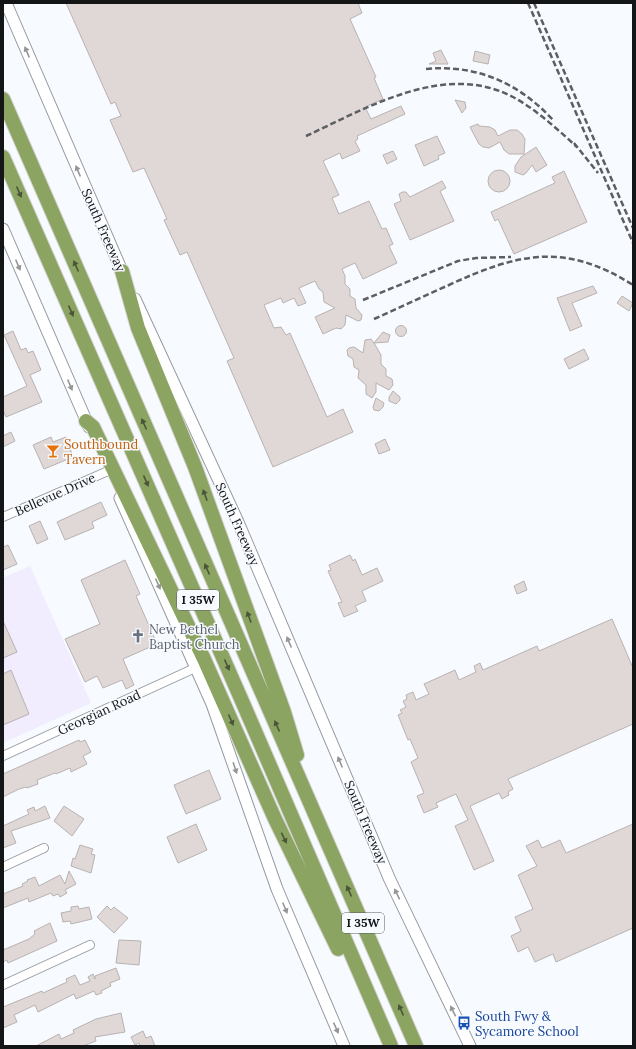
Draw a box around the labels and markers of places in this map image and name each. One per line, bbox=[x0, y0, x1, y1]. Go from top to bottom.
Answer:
place label: Southbound Tavern bbox=[64, 436, 138, 468]
bar icon: Southbound Tavern bbox=[45, 443, 61, 459]
place label: New Bethel Baptist Church bbox=[149, 621, 240, 653]
church icon: New Bethel Baptist Church bbox=[130, 628, 146, 644]
place label: South Fwy & Sycamore School bbox=[475, 1008, 579, 1040]
bus stop icon: South Fwy & Sycamore School bbox=[456, 1015, 472, 1031]

